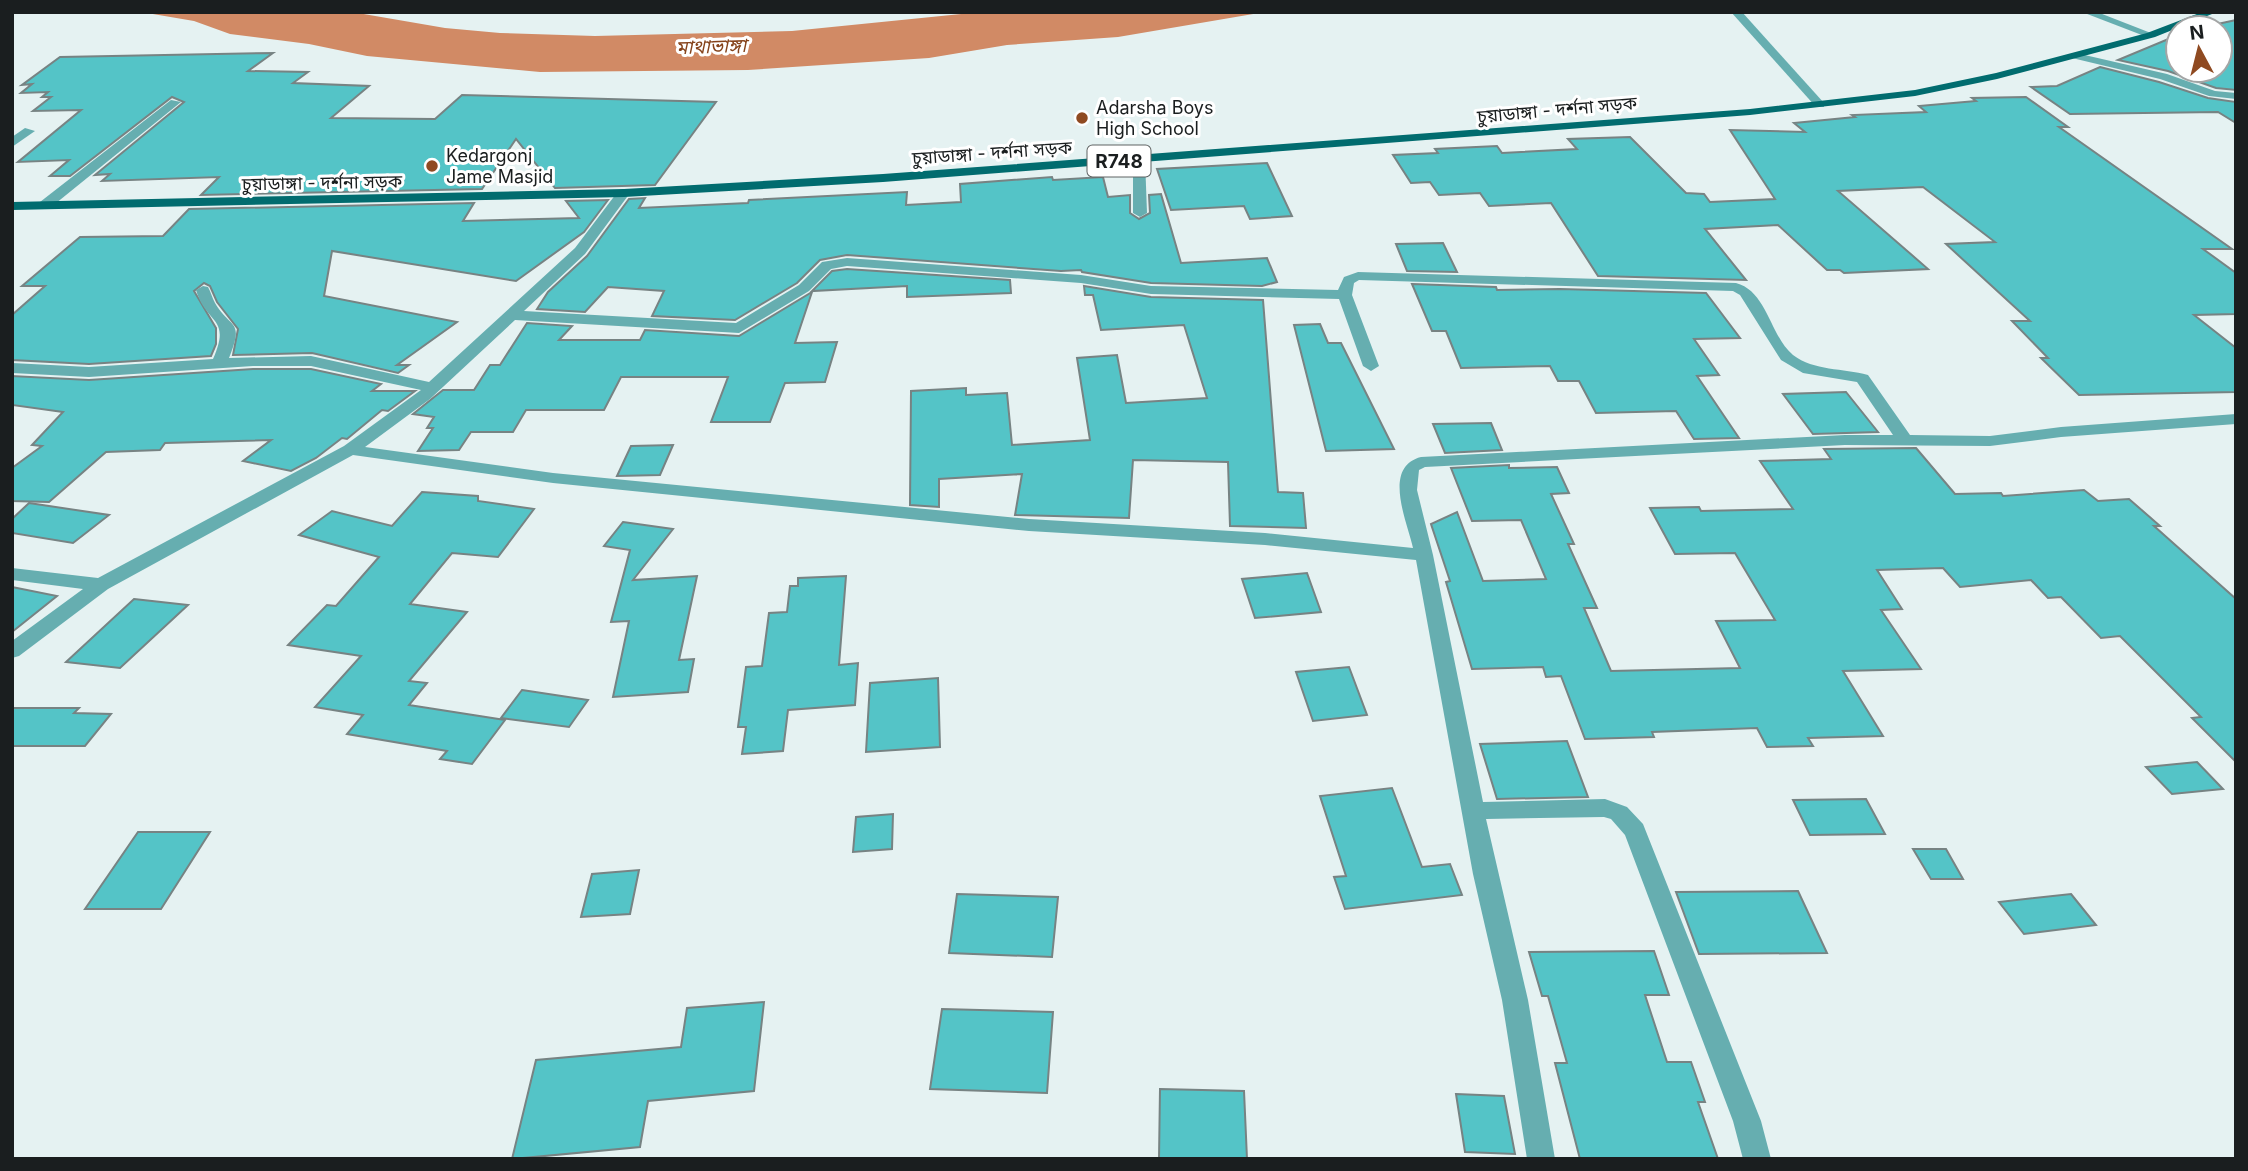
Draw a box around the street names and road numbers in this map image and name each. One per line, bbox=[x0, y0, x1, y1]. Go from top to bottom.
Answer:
street label: চুয়াডাঙ্গা - দর্শনা সড়ক bbox=[1475, 92, 1638, 128]
street label: চুয়াডাঙ্গা - দর্শনা সড়ক bbox=[910, 136, 1073, 170]
road number: R748 bbox=[1088, 146, 1150, 176]
street label: চুয়াডাঙ্গা - দর্শনা সড়ক bbox=[241, 171, 403, 196]

